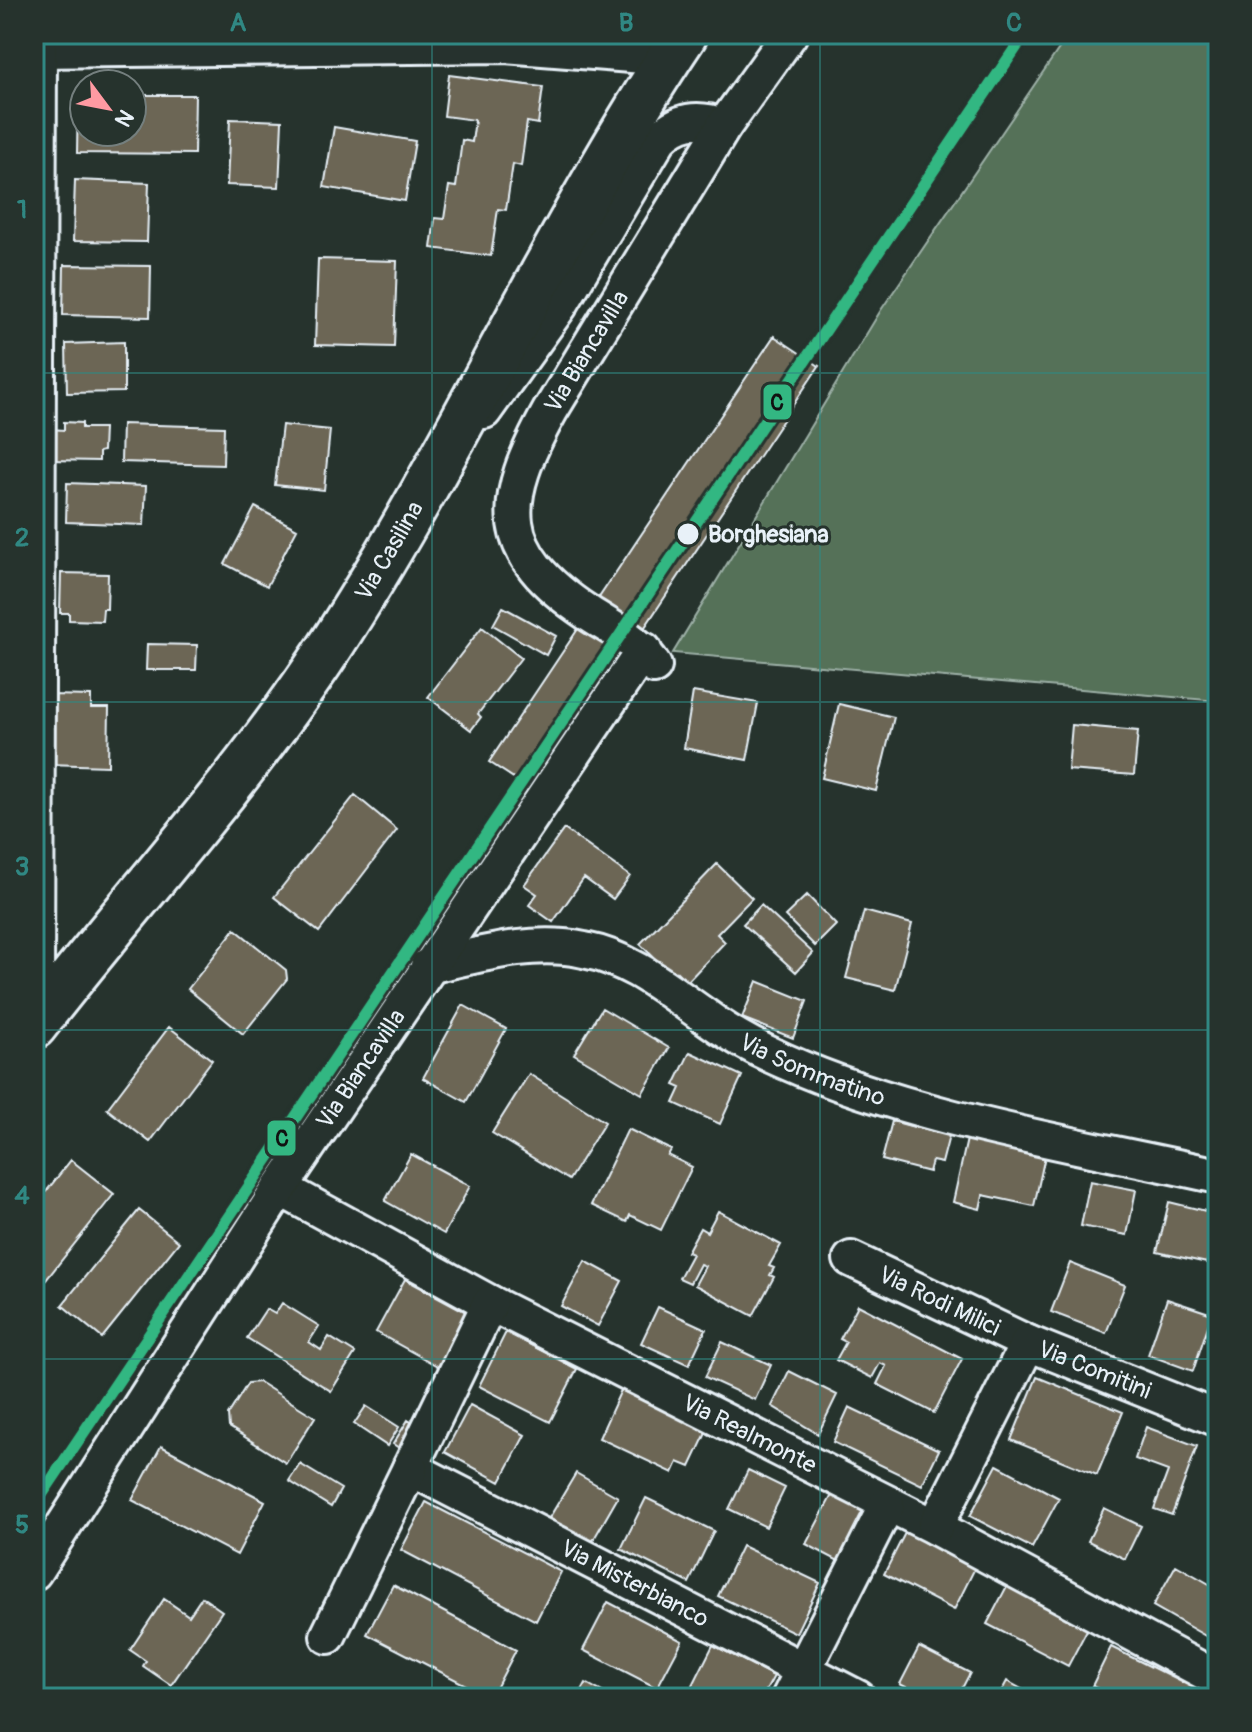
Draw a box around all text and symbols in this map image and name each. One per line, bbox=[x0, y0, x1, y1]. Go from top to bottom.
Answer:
text: A bbox=[230, 7, 247, 39]
text: B bbox=[619, 7, 633, 39]
text: C bbox=[1006, 7, 1022, 39]
north arrow bbox=[68, 68, 148, 148]
text: N bbox=[108, 104, 140, 132]
text: 1 bbox=[17, 194, 27, 226]
street label: Via Biancavilla bbox=[538, 285, 635, 418]
line badge: C bbox=[762, 383, 793, 421]
text: C bbox=[770, 389, 784, 417]
street label: Via Casilina bbox=[349, 496, 430, 606]
place label: Borghesiana bbox=[708, 520, 829, 549]
marker: Borghesiana bbox=[675, 521, 701, 547]
text: 2 bbox=[15, 522, 29, 554]
text: 3 bbox=[15, 851, 29, 883]
street label: Via Biancavilla bbox=[310, 1004, 412, 1134]
street label: Via Sommatino bbox=[734, 1027, 889, 1113]
line badge: C bbox=[266, 1119, 297, 1157]
text: C bbox=[275, 1125, 289, 1153]
text: 4 bbox=[14, 1180, 30, 1212]
street label: Via Rodi Milici bbox=[874, 1260, 1005, 1343]
street label: Via Comitini bbox=[1034, 1335, 1155, 1406]
street label: Via Realmonte bbox=[677, 1388, 821, 1480]
text: 5 bbox=[15, 1509, 29, 1541]
street label: Via Misterbianco bbox=[556, 1534, 714, 1634]

